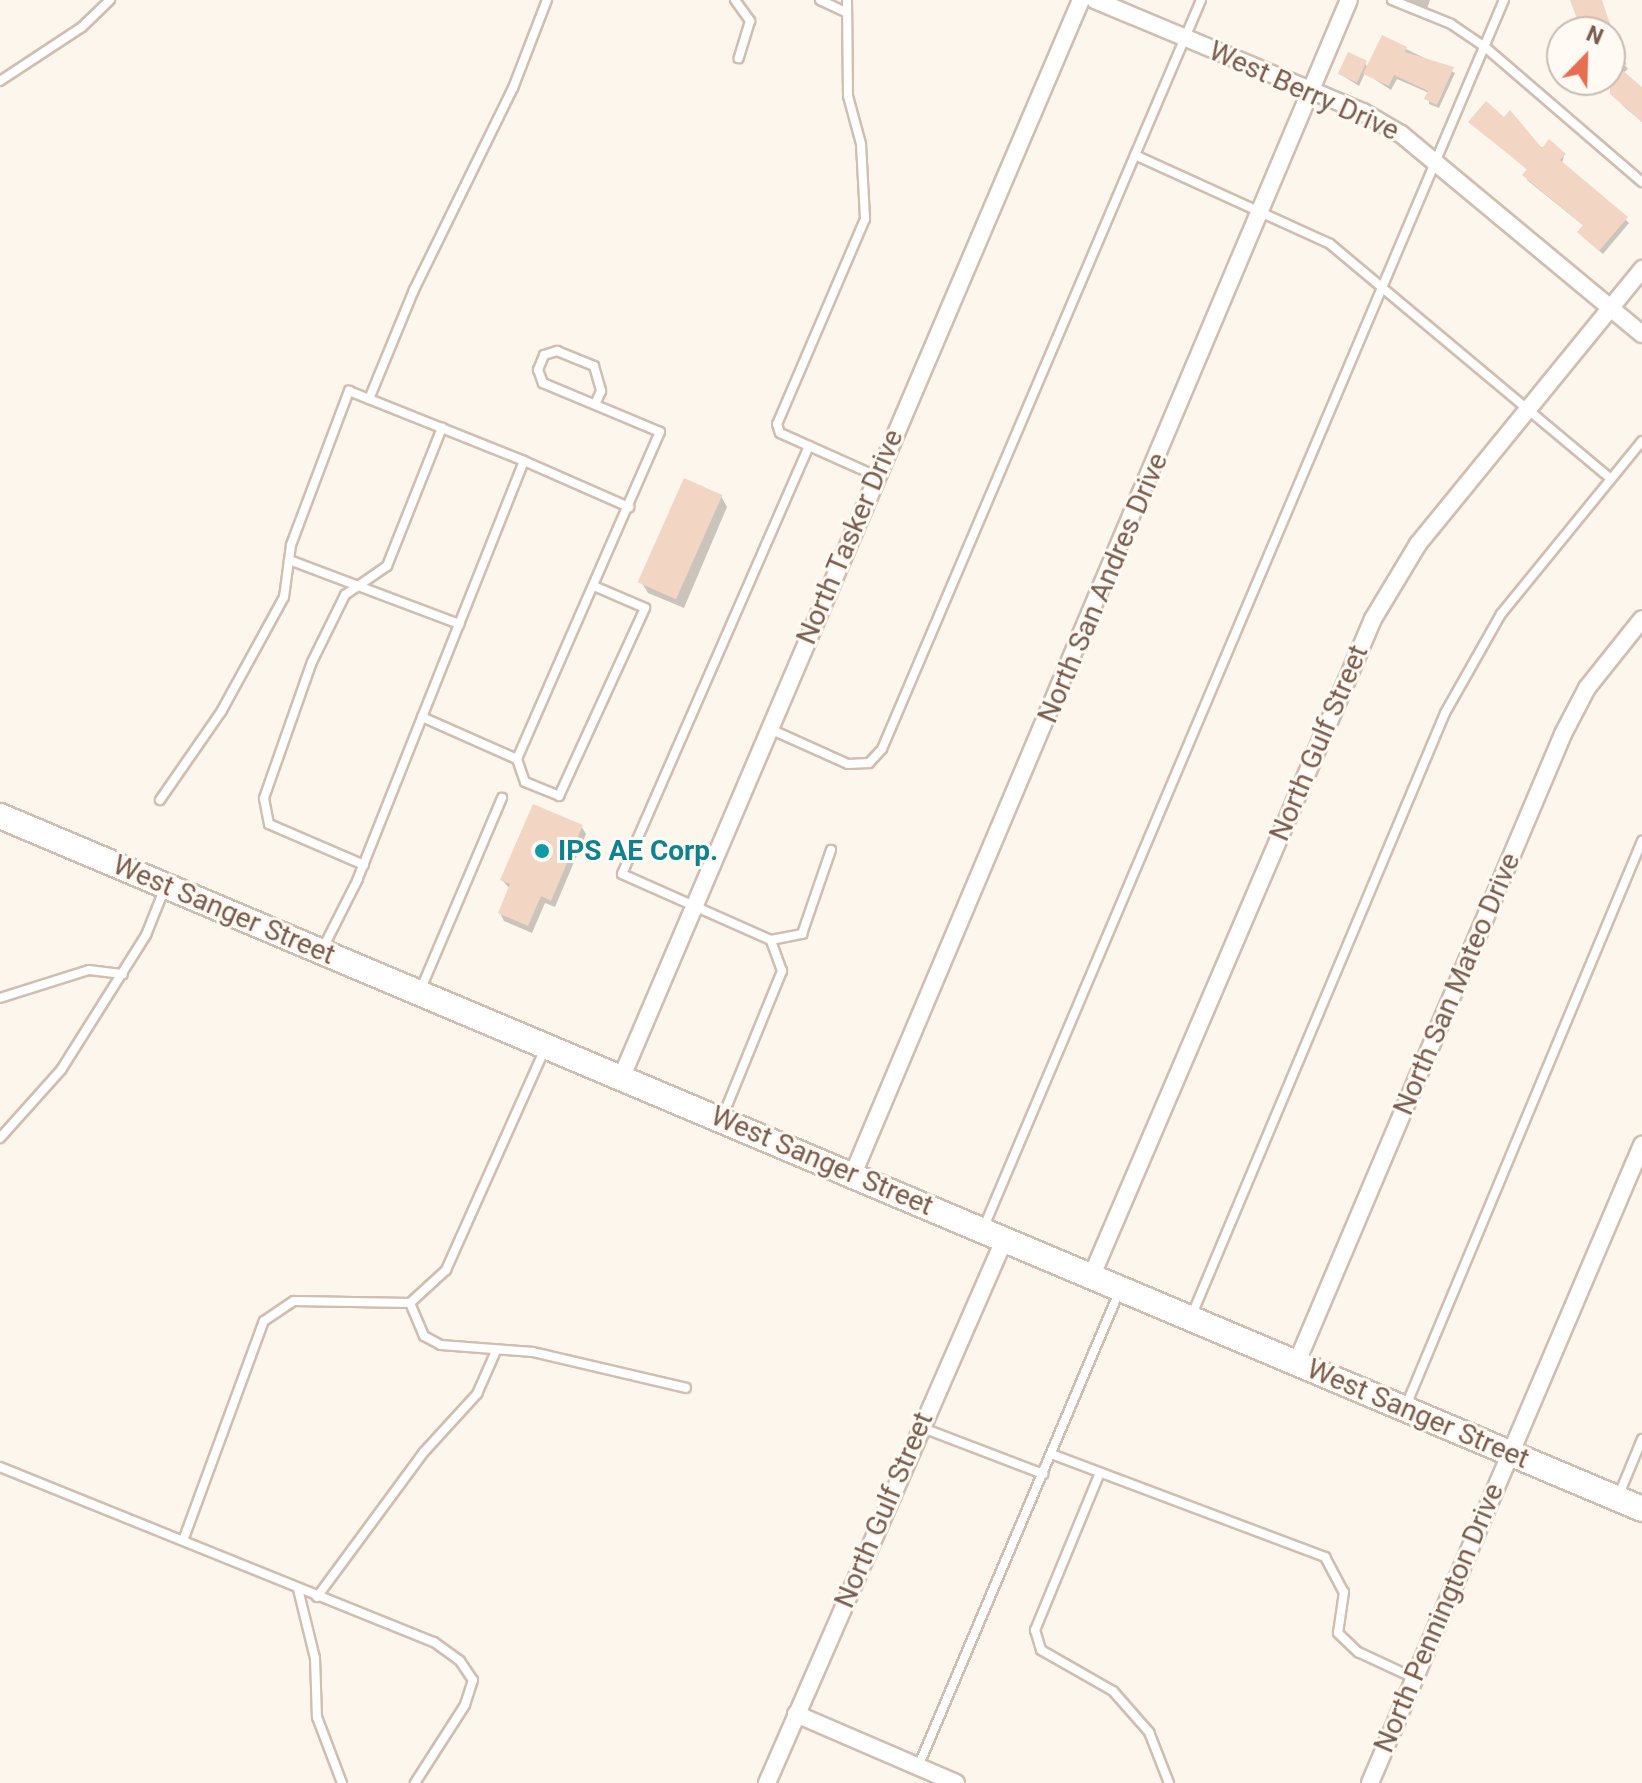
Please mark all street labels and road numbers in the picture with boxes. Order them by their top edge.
street label: West Berry Drive [1204,34,1404,148]
street label: North Tasker Drive [789,424,911,650]
street label: North San Andres Drive [1031,448,1175,728]
street label: North Gulf Street [1263,640,1375,846]
street label: West Sanger Street [108,848,340,972]
street label: North San Mateo Drive [1387,848,1527,1120]
street label: West Sanger Street [706,1099,938,1223]
street label: West Sanger Street [1302,1352,1534,1476]
street label: North Gulf Street [828,1407,940,1613]
street label: North Pennington Drive [1367,1478,1511,1758]

